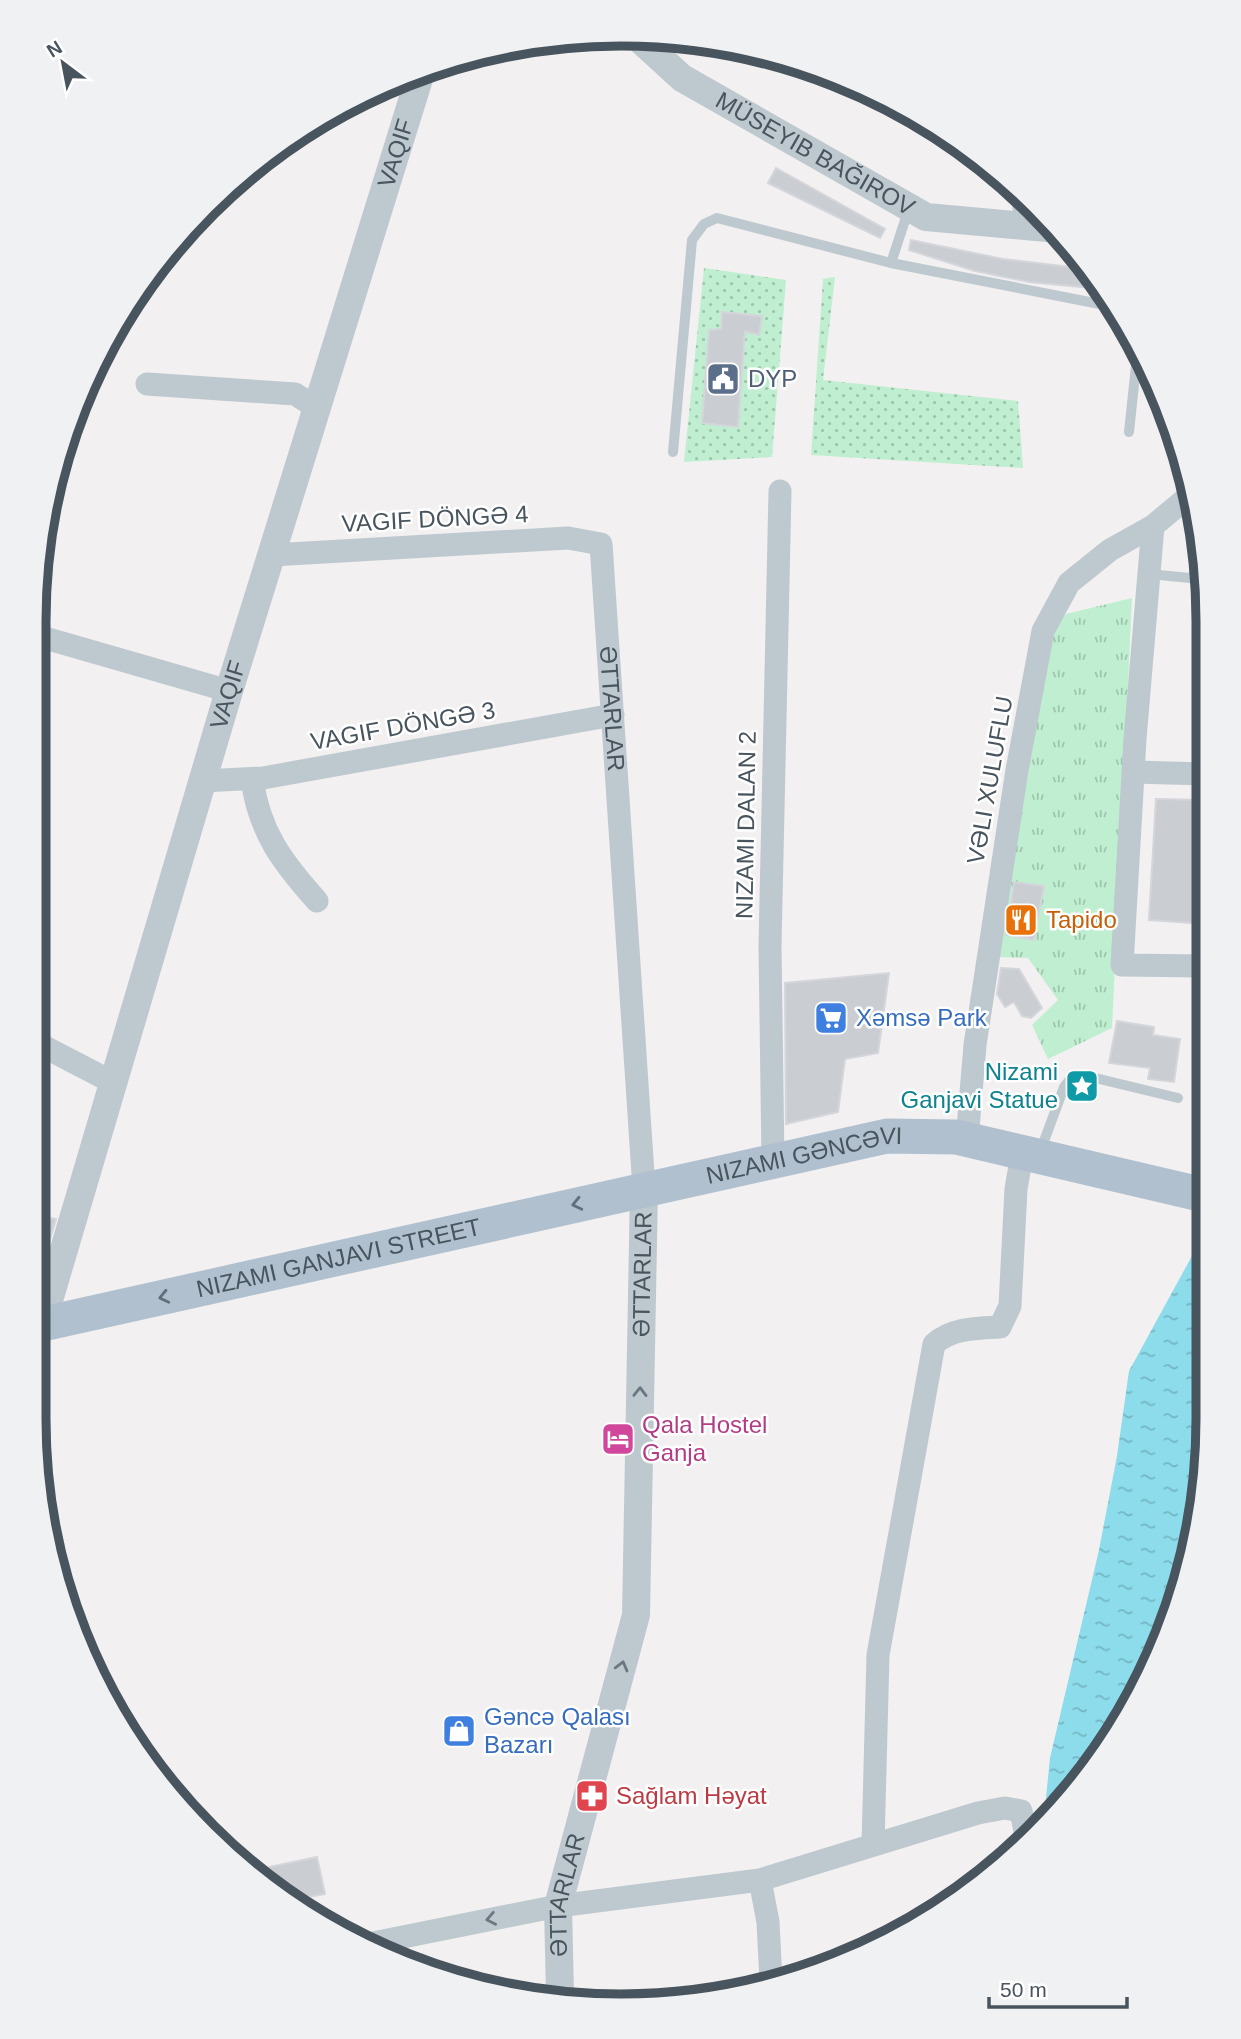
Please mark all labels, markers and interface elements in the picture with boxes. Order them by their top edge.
north arrow [28,28,98,98]
text: N [43,36,66,62]
street label: MÜSEYIB BAĞIROV [711,86,920,221]
street label: VAQIF [372,116,419,191]
public building icon: DYP [704,360,742,398]
place label: DYP [748,365,797,392]
street label: VAGIF DÖNGƏ 4 [341,500,529,537]
street label: ƏTTARLAR [595,645,630,772]
street label: VAQIF [204,657,251,732]
street label: VƏLI XULUFLU [961,694,1018,866]
street label: VAGIF DÖNGƏ 3 [308,696,497,755]
street label: NIZAMI DALAN 2 [730,731,761,919]
restaurant icon: Tapido [1002,901,1040,939]
place label: Tapido [1046,906,1117,933]
supermarket icon: Xəmsə Park [812,999,850,1037]
place label: Xəmsə Park [856,1004,988,1031]
place label: Nizami Ganjavi Statue [901,1058,1058,1113]
place icon: Nizami Ganjavi Statue [1063,1067,1101,1105]
street label: NIZAMI GƏNCƏVI [703,1122,902,1189]
one-way arrow [571,1196,583,1210]
street label: ƏTTARLAR [627,1211,657,1337]
street label: NIZAMI GANJAVI STREET [194,1213,483,1302]
one-way arrow [158,1289,170,1303]
one-way arrow [632,1386,648,1397]
place label: Qala Hostel Ganja [642,1411,767,1466]
hotel icon: Qala Hostel Ganja [599,1420,637,1458]
one-way arrow [614,1661,628,1673]
place label: Gəncə Qalası Bazarı [484,1703,631,1758]
shop icon: Gəncə Qalası Bazarı [440,1712,478,1750]
pharmacy icon: Sağlam Həyat [573,1777,611,1815]
place label: Sağlam Həyat [616,1782,767,1809]
street label: ƏTTARLAR [543,1830,590,1957]
one-way arrow [485,1911,497,1926]
scale bar [989,1966,1127,2010]
text: 50 m [1000,1978,1047,2001]

